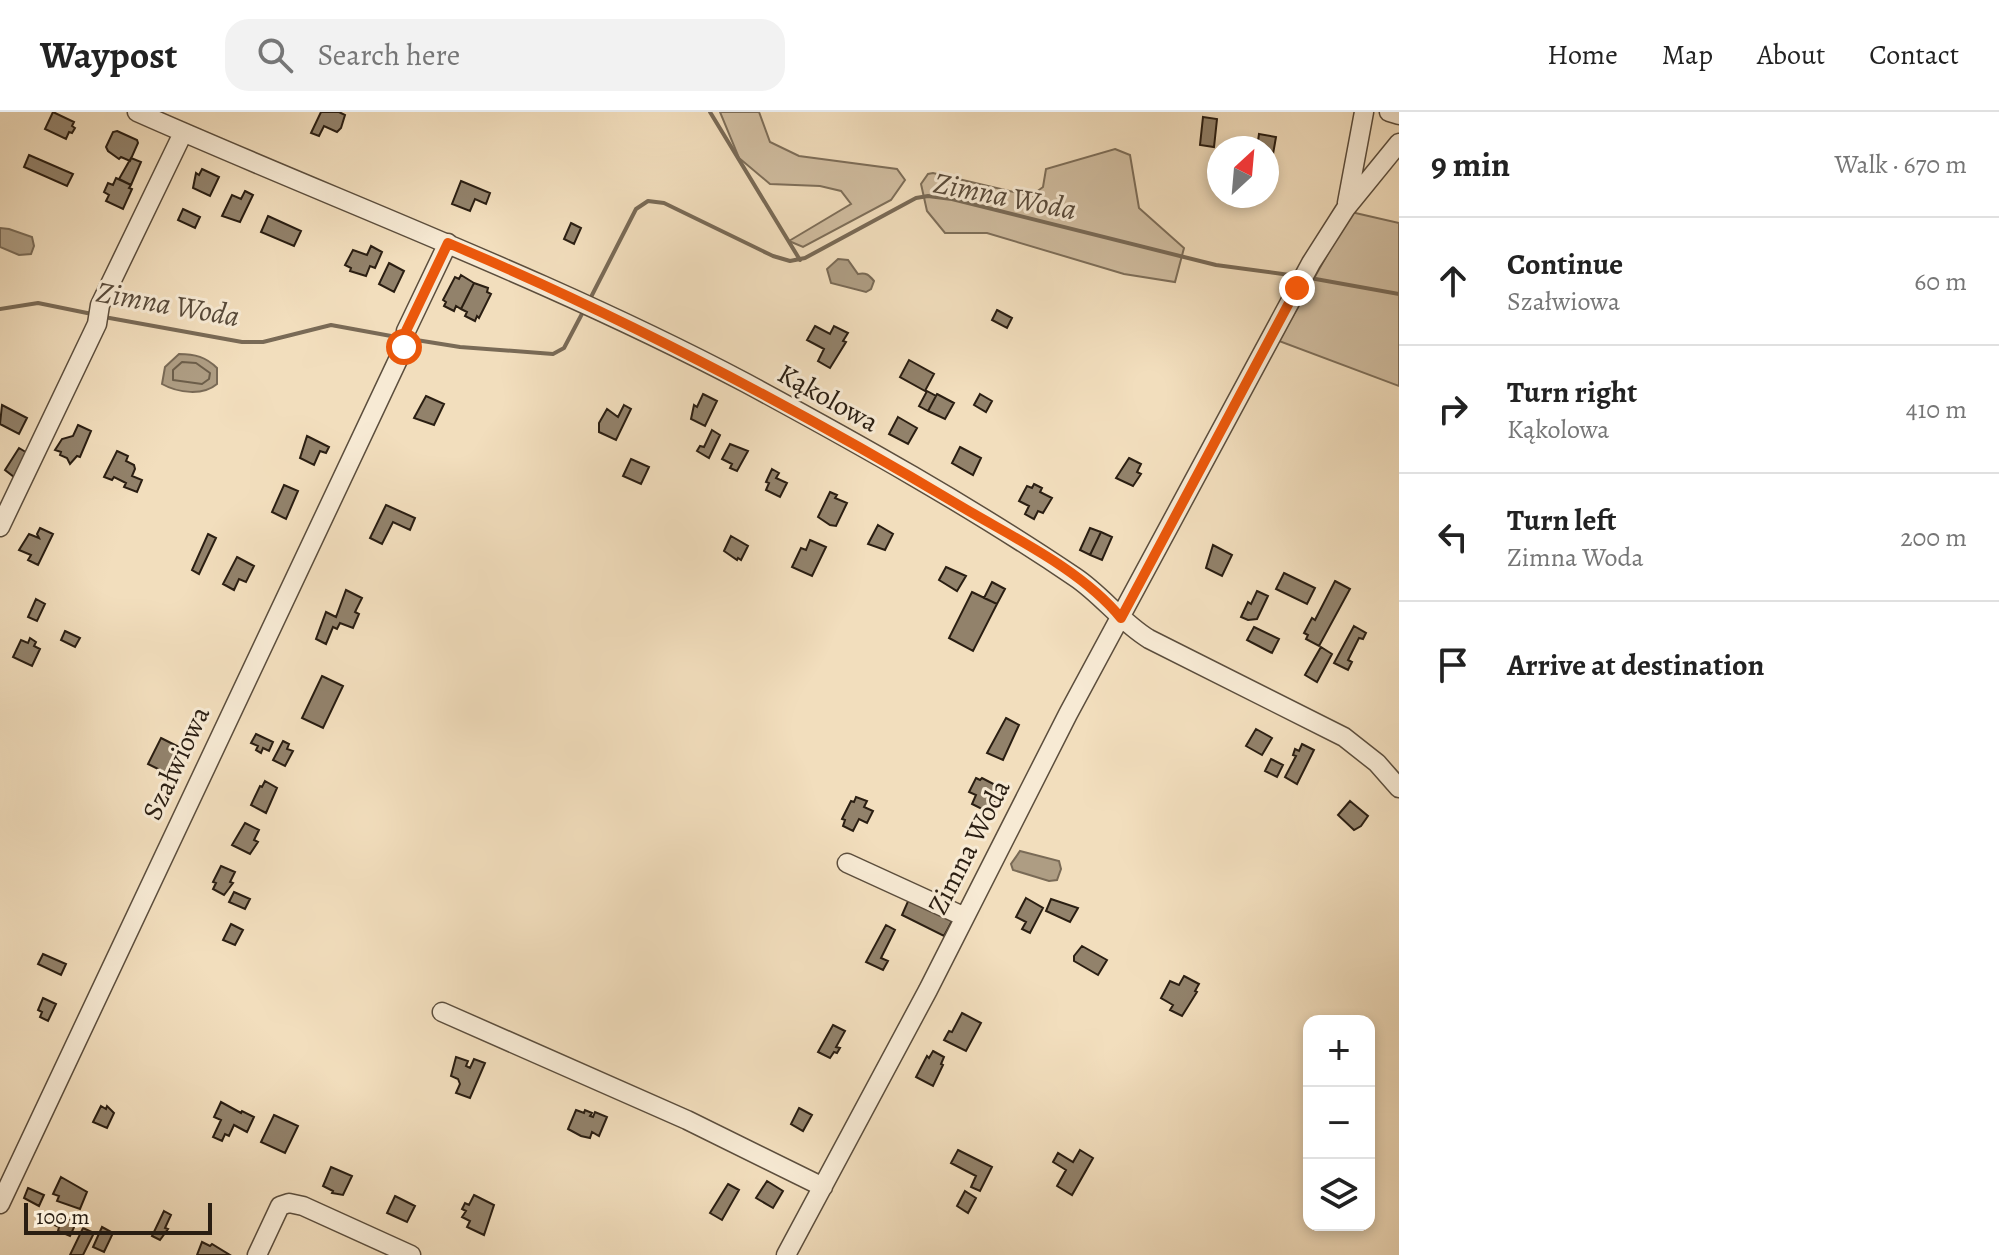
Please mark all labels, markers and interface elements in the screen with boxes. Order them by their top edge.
search box [225,19,785,91]
text: Waypost [40,29,177,81]
icon: search [253,33,297,77]
text: Search here [317,35,460,75]
text: Home [1547,36,1618,74]
text: Map [1662,36,1713,74]
text: About [1757,36,1825,74]
text: Contact [1869,36,1959,74]
north arrow [1207,136,1279,208]
text: 9 min [1431,141,1510,188]
text: Walk · 670 m [1834,147,1967,182]
water label: Zimna Woda [930,163,1080,229]
text: Continue [1507,244,1623,284]
icon: ahead [1431,259,1475,303]
text: 60 m [1914,264,1967,299]
route end [1279,270,1315,306]
water label: Zimna Woda [93,272,243,336]
text: Szałwiowa [1507,284,1620,319]
route start [386,329,422,365]
street label: Kąkolowa [771,355,885,441]
text: Turn right [1507,372,1637,412]
icon: right [1431,387,1475,431]
text: 410 m [1906,392,1967,427]
text: Kąkolowa [1507,412,1609,447]
text: Turn left [1507,500,1616,540]
icon: left [1431,515,1475,559]
text: 200 m [1900,520,1967,555]
text: Zimna Woda [1507,540,1644,575]
icon: arrive [1431,643,1475,687]
text: Arrive at destination [1507,645,1764,685]
street label: Szałwiowa [133,700,219,826]
street label: Zimna Woda [919,773,1019,921]
map controls [1303,1015,1375,1231]
button: + [1303,1015,1375,1087]
button: − [1303,1087,1375,1159]
button: layers [1303,1159,1375,1231]
scale bar [24,1199,212,1235]
text: 100 m [36,1202,90,1232]

